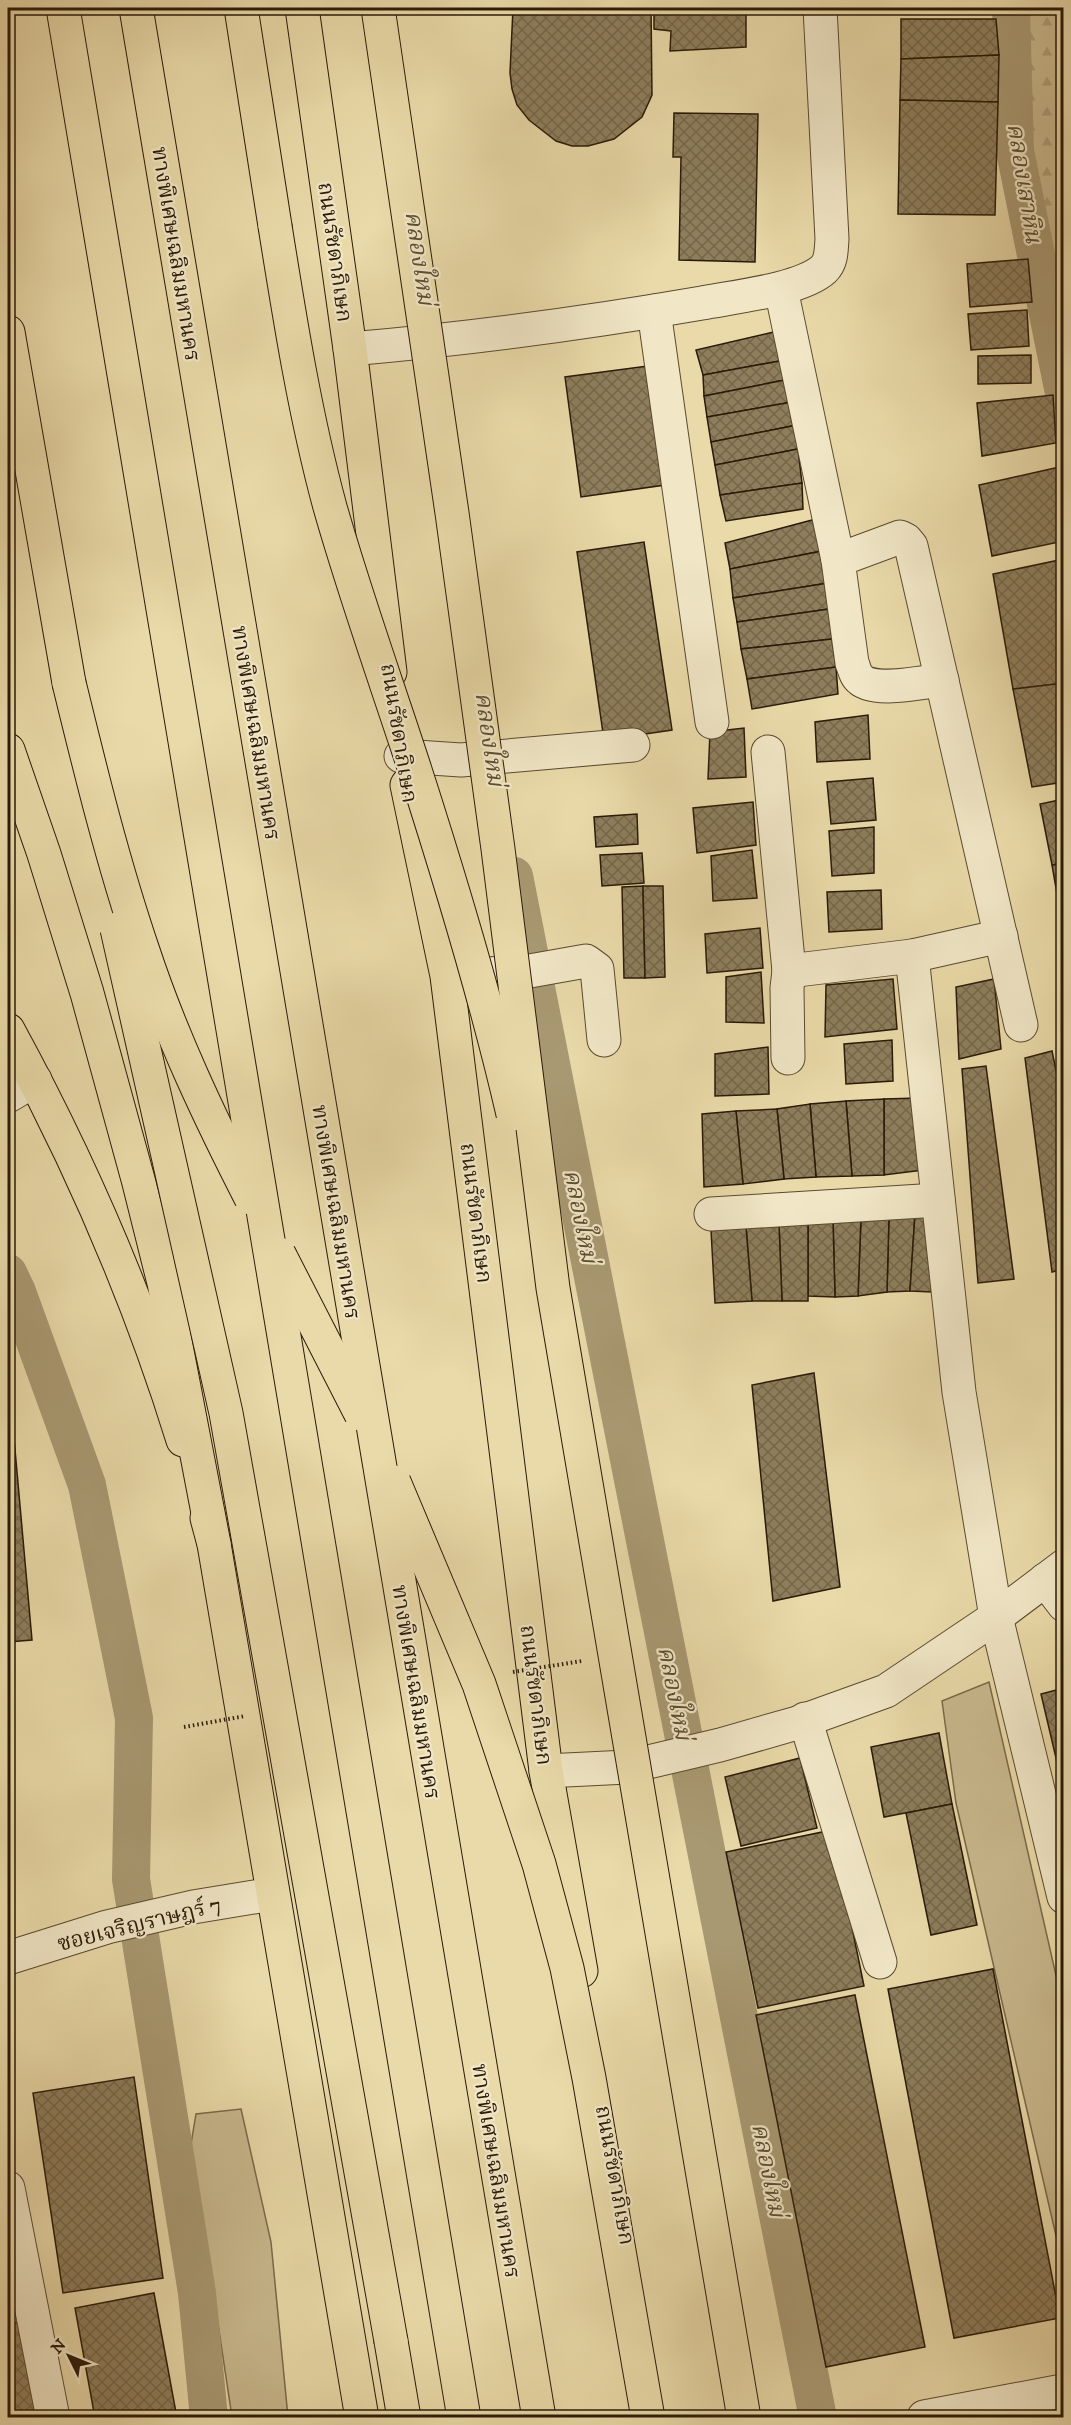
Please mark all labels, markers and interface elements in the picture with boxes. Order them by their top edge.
water label: คลองเสาหิน [1000,121,1048,245]
street label: ทางพิเศษเฉลิมมหานคร [145,145,206,364]
street label: ถนนรัชดาภิเษก [311,180,358,324]
water label: คลองใหม่ [398,209,444,310]
street label: ทางพิเศษเฉลิมมหานคร [225,624,286,843]
street label: ถนนรัชดาภิเษก [374,661,423,805]
water label: คลองใหม่ [468,690,514,791]
street label: ทางพิเศษเฉลิมมหานคร [305,1103,366,1322]
street label: ถนนรัชดาภิเษก [453,1141,498,1285]
water label: คลองใหม่ [556,1166,607,1268]
street label: ทางพิเศษเฉลิมมหานคร [385,1583,446,1802]
street label: ถนนรัชดาภิเษก [513,1623,558,1767]
water label: คลองใหม่ [650,1643,701,1745]
street label: ซอยเจริญราษฎร์ 7 [55,1891,224,1958]
street label: ทางพิเศษเฉลิมมหานคร [465,2062,526,2281]
street label: ถนนรัชดาภิเษก [589,2103,640,2247]
water label: คลองใหม่ [744,2120,795,2222]
north arrow [39,2326,99,2386]
text: N [47,2335,71,2358]

